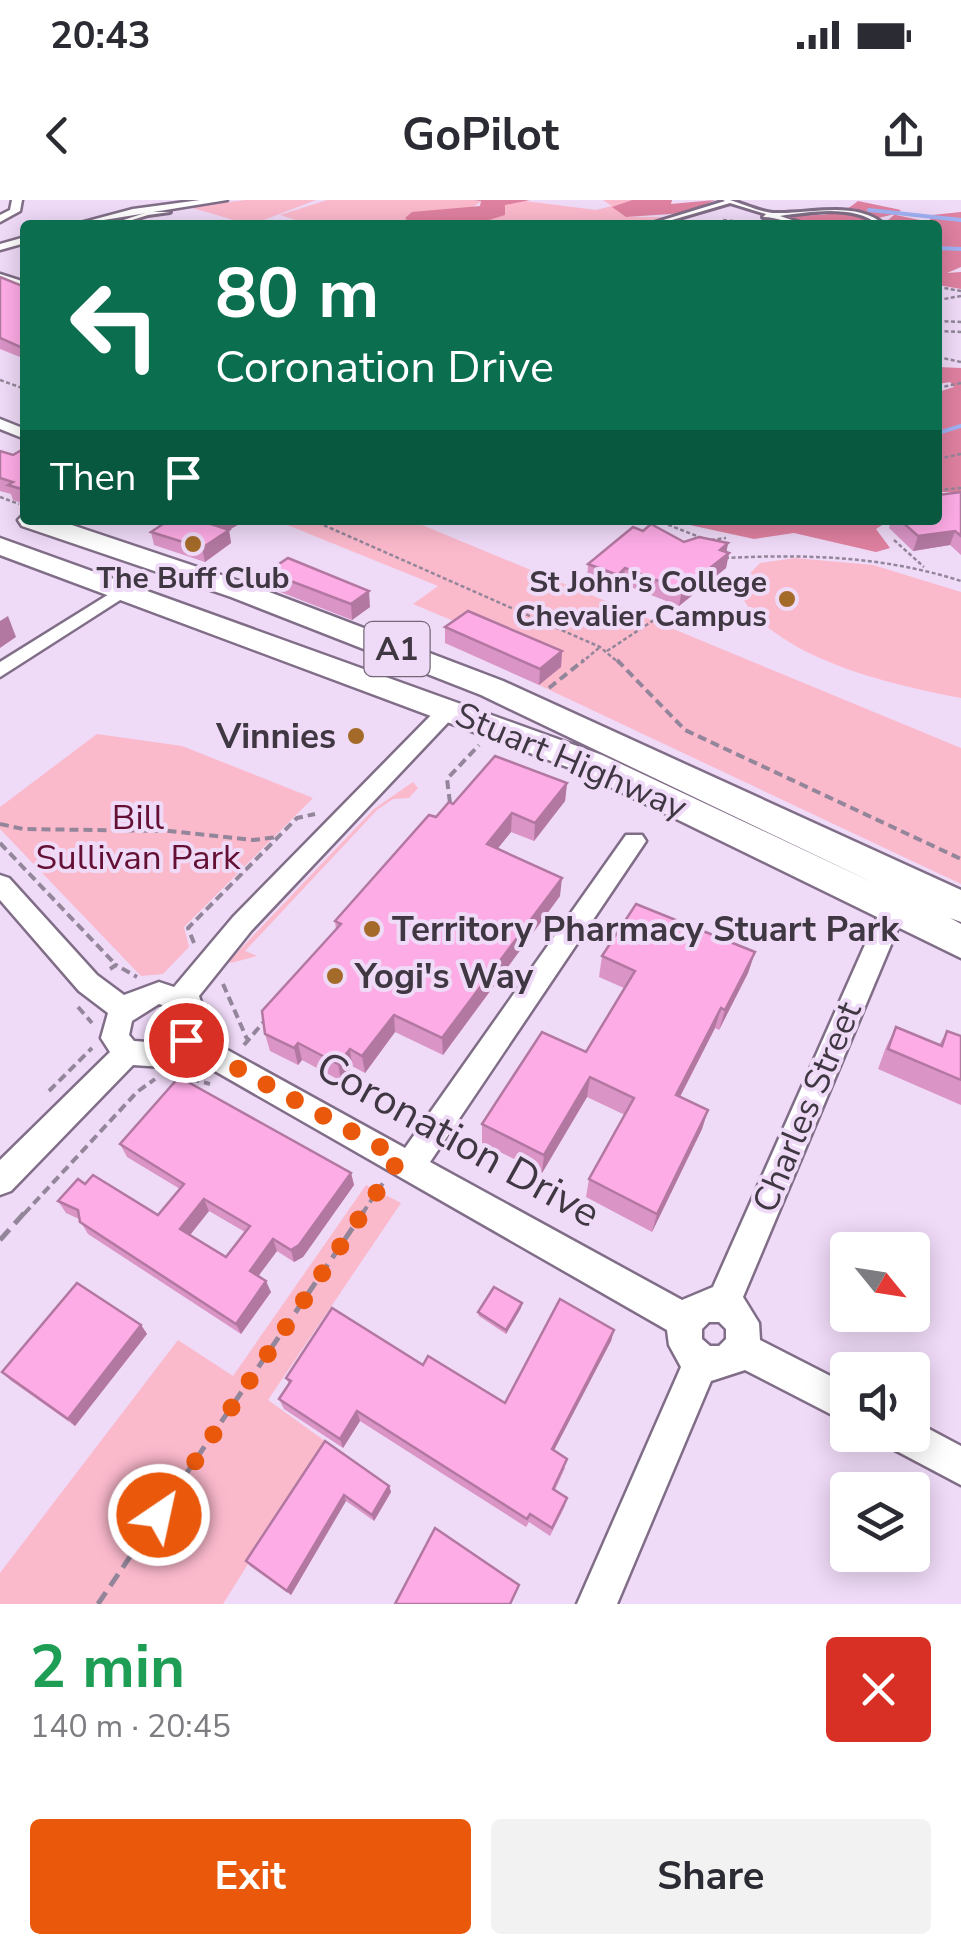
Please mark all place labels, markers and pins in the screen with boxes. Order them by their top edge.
marker: The Buff Club [182,533,204,555]
place label: The Buff Club [96,558,290,599]
place label: St John's College Chevalier Campus [515,562,767,637]
marker: St John's College Chevalier Campus [776,588,798,610]
place label: Vinnies [215,713,336,760]
marker: Vinnies [345,725,367,747]
place label: Territory Pharmacy Stuart Park [392,906,900,953]
marker: Territory Pharmacy Stuart Park [361,918,383,940]
place label: Yogi's Way [354,953,534,1000]
marker: Yogi's Way [324,965,346,987]
pin [144,998,229,1083]

